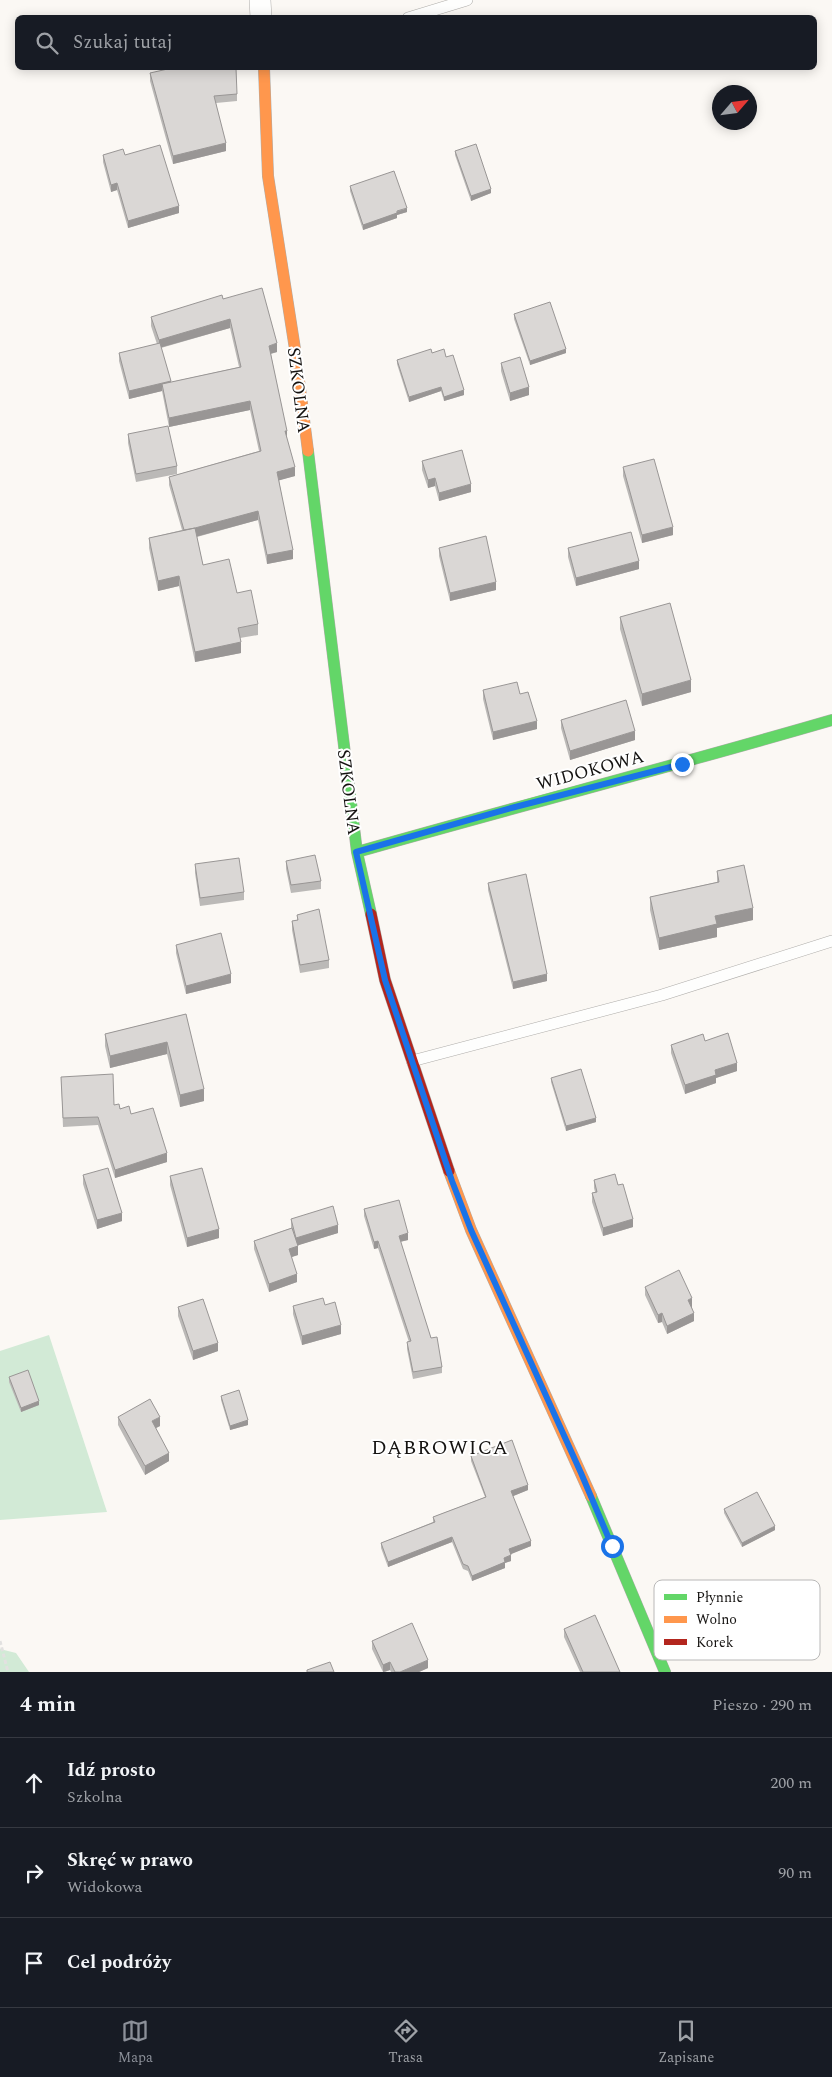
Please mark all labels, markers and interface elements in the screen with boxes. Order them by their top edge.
search box [15,15,817,70]
text: Szukaj tutaj [73,28,173,57]
icon: search [33,29,61,57]
north arrow [712,85,757,130]
street label: SZKOLNA [280,346,317,435]
street label: WIDOKOWA [533,743,647,798]
street label: SZKOLNA [330,748,367,837]
route end [671,753,694,776]
district label: DĄBROWICA [371,1433,509,1463]
route start [601,1535,624,1558]
legend [654,1580,820,1660]
text: Płynnie [696,1587,743,1608]
text: Wolno [696,1609,737,1630]
text: Korek [696,1632,734,1653]
text: 4 min [20,1689,76,1721]
text: Pieszo · 290 m [712,1693,812,1717]
text: Idź prosto [67,1756,156,1785]
icon: ahead [20,1769,48,1797]
text: 200 m [770,1771,812,1795]
text: Szkolna [67,1785,122,1809]
text: Skręć w prawo [67,1846,193,1875]
icon: right [20,1859,48,1887]
text: 90 m [778,1861,812,1885]
text: Widokowa [67,1875,142,1899]
text: Cel podróży [67,1948,171,1977]
icon: arrive [20,1949,48,1977]
tab: Mapa [118,2017,153,2068]
tab: Trasa [388,2017,423,2068]
tab: Zapisane [658,2017,714,2068]

